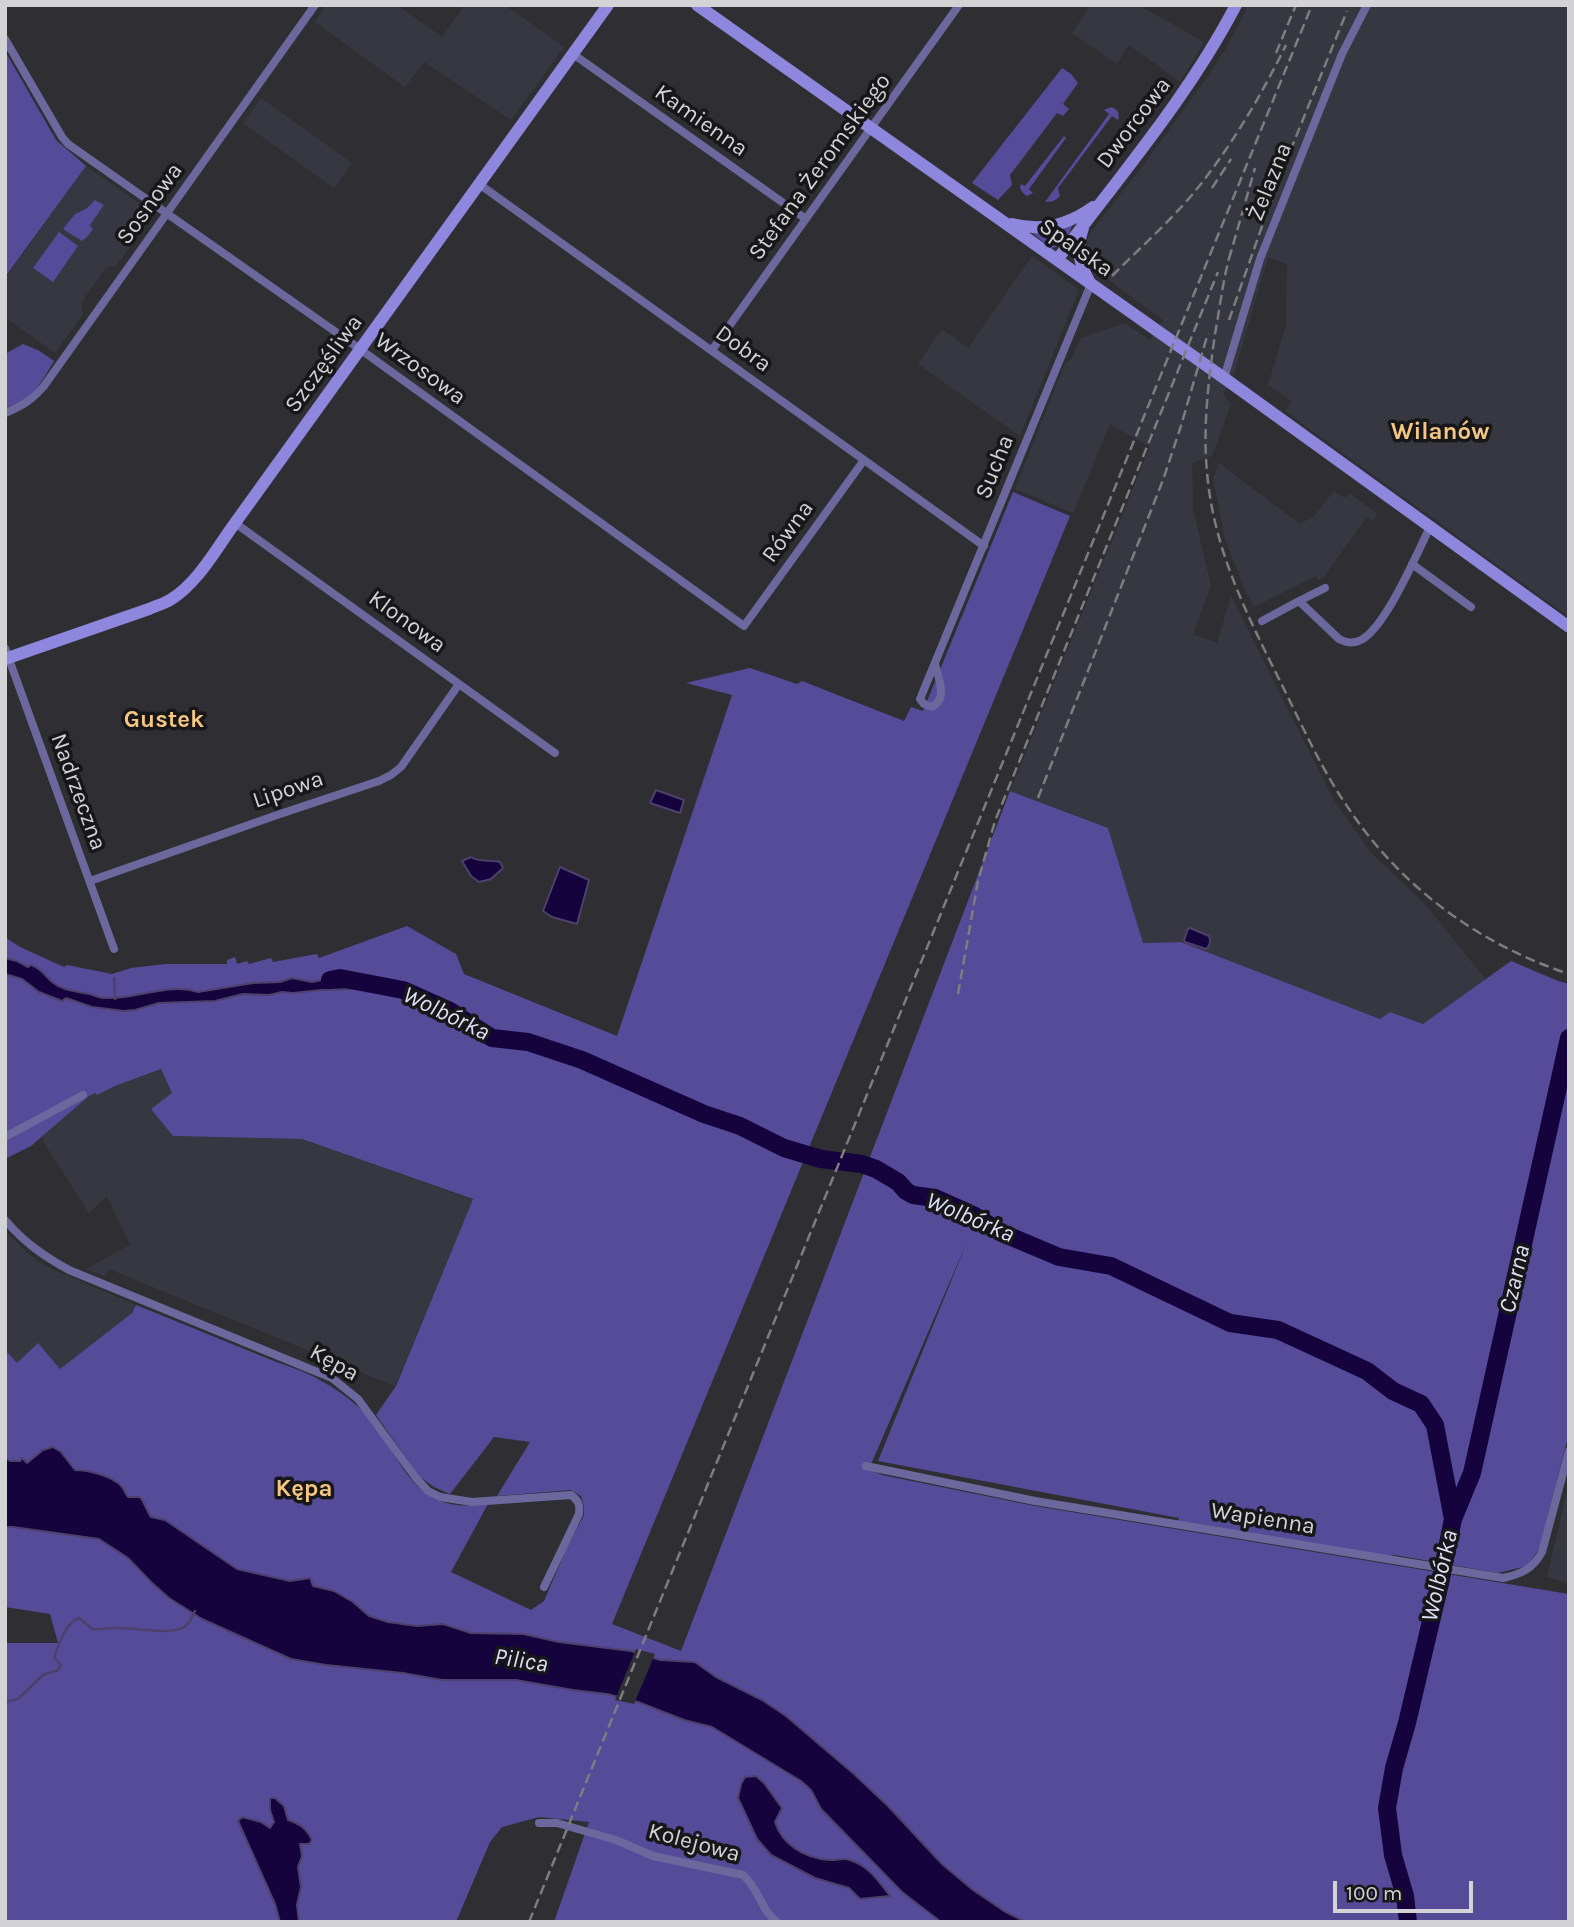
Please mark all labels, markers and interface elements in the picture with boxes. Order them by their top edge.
street label: Stefana Żeromskiego [743,68,897,266]
street label: Dworcowa [1091,72,1177,174]
street label: Kamienna [649,79,753,163]
street label: Żelazna [1242,139,1298,225]
street label: Sosnowa [111,158,189,250]
street label: Spalska [1034,213,1118,283]
street label: Szczęśliwa [279,310,369,418]
street label: Dobra [710,320,776,378]
street label: Wrzosowa [369,327,471,411]
district label: Wilanów [1391,418,1489,446]
street label: Sucha [970,431,1020,503]
street label: Równa [756,496,820,568]
street label: Klonowa [363,585,451,659]
district label: Gustek [124,706,204,734]
street label: Nadrzeczna [44,730,112,854]
street label: Lipowa [249,765,327,815]
water label: Wolbórka [398,981,494,1047]
water label: Wolbórka [921,1187,1019,1249]
water label: Czarna [1493,1242,1537,1316]
street label: Kępa [305,1338,363,1388]
district label: Kępa [275,1475,333,1503]
street label: Wapienna [1209,1497,1317,1541]
water label: Wolbórka [1415,1527,1465,1625]
water label: Pilica [492,1643,550,1679]
street label: Kolejowa [645,1818,743,1868]
scale bar [1336,1868,1476,1912]
text: 100 m [1346,1881,1403,1905]

